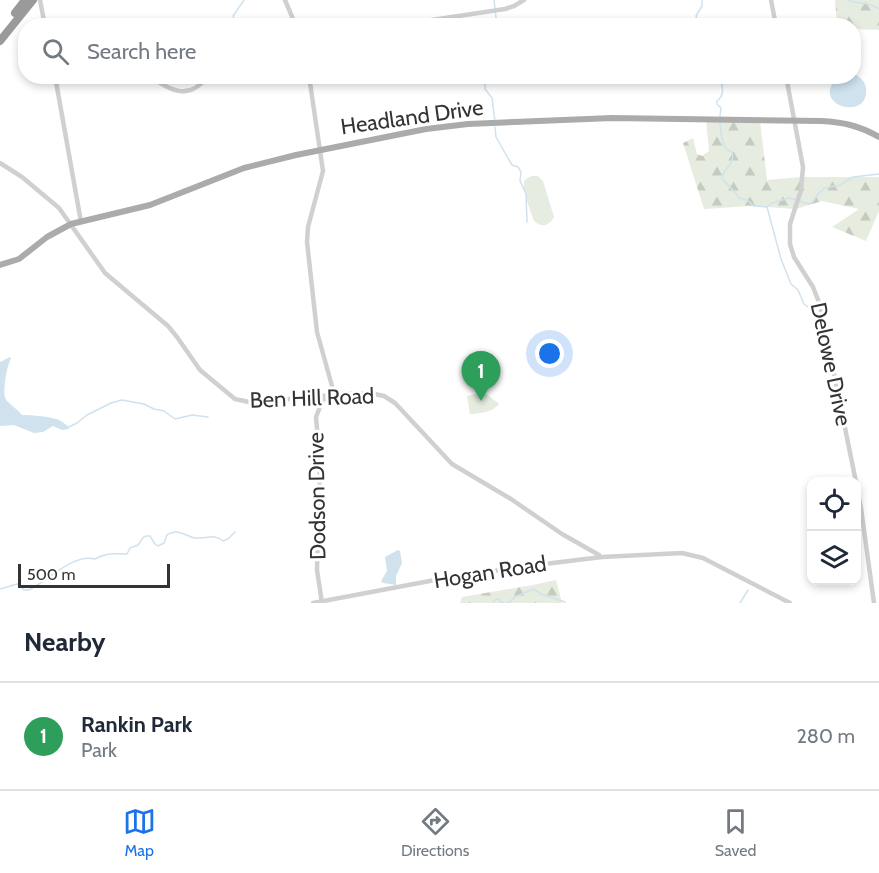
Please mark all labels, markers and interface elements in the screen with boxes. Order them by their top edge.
search box [18,18,861,84]
icon: search [39,35,72,68]
text: Search here [87,38,196,65]
street label: Headland Drive [339,94,485,140]
street label: Delowe Drive [805,300,857,428]
your location [535,339,564,368]
pin: 1 [462,352,500,401]
street label: Ben Hill Road [249,382,375,414]
street label: Dodson Drive [302,432,332,560]
map controls [807,477,861,585]
button: locate [807,477,861,531]
button: layers [807,531,861,585]
street label: Hogan Road [432,550,548,594]
scale bar [18,561,170,588]
text: 500 m [27,565,76,584]
text: Nearby [24,626,105,658]
text: Rankin Park [81,711,193,738]
text: 1 [40,724,47,748]
text: 280 m [796,724,855,748]
text: Park [81,738,117,762]
tab: Map [123,805,156,860]
tab: Directions [401,805,469,860]
tab: Saved [715,805,756,860]

